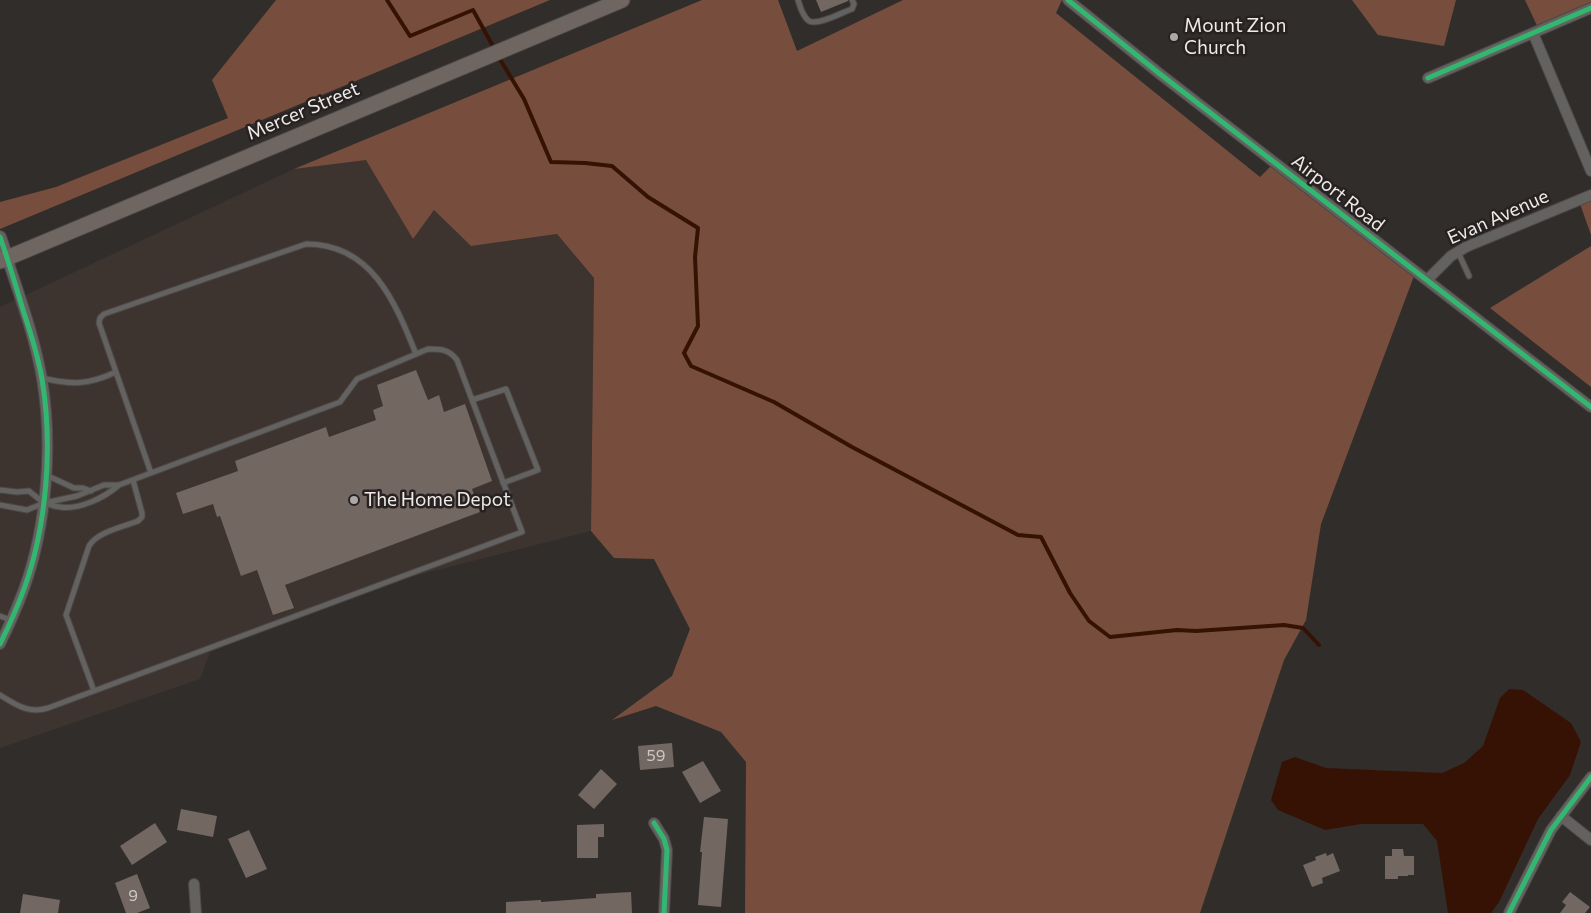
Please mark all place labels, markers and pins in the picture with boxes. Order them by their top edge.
place label: Mount Zion Church [1184,15,1286,59]
marker: Mount Zion Church [1168,31,1180,43]
place label: The Home Depot [364,489,511,511]
marker: The Home Depot [348,494,360,506]

